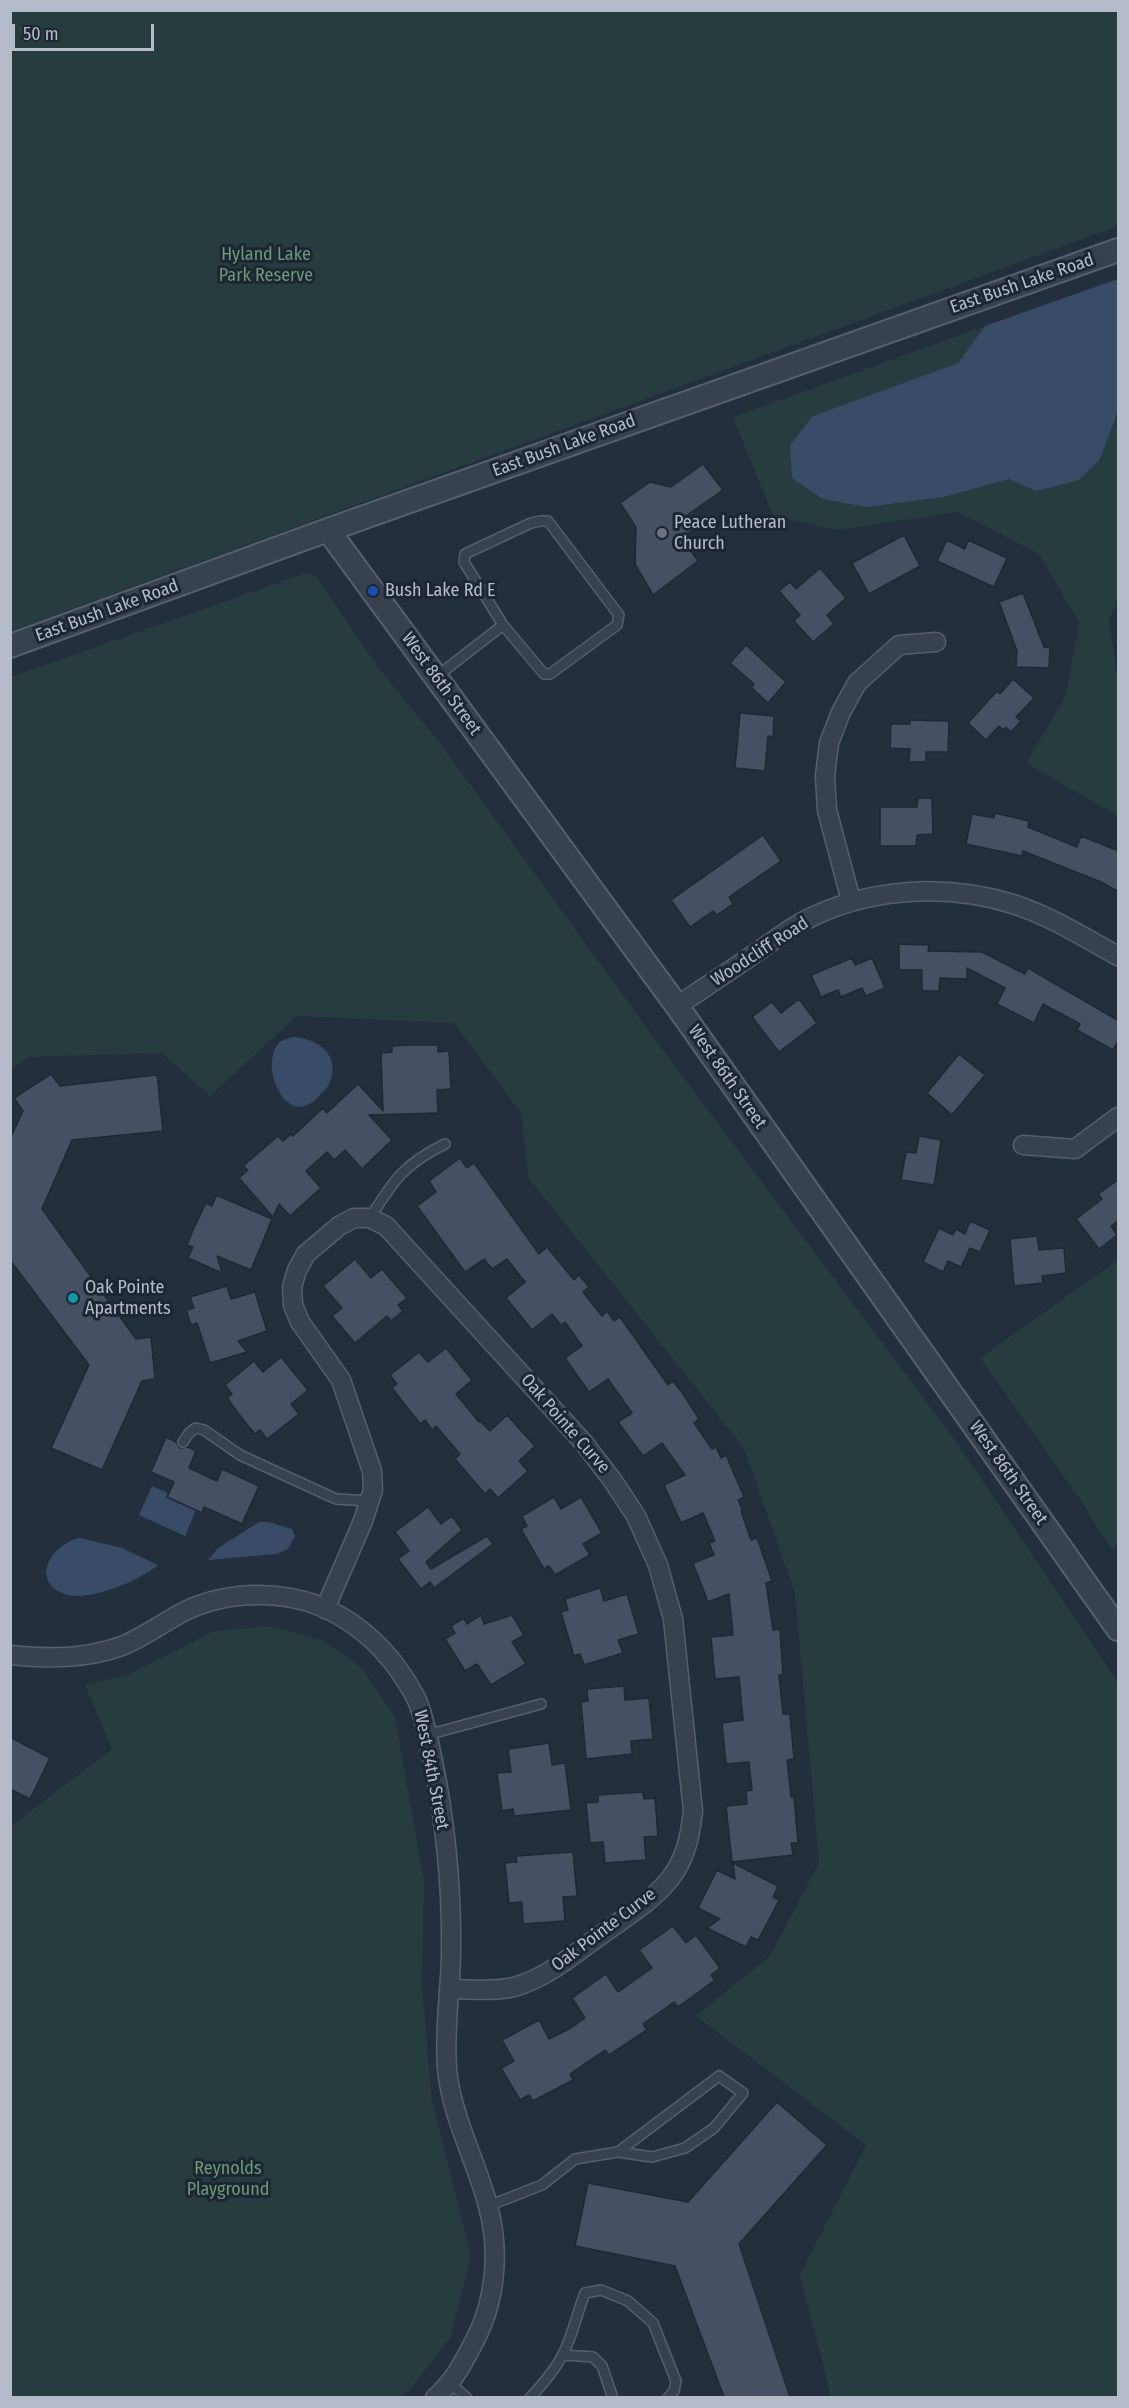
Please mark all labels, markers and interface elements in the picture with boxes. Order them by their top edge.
scale bar [15,12,158,50]
text: 50 m [23,23,59,45]
park label: Hyland Lake Park Reserve [219,244,313,286]
street label: East Bush Lake Road [947,249,1097,319]
street label: East Bush Lake Road [489,410,639,482]
place label: Peace Lutheran Church [674,512,786,554]
marker: Peace Lutheran Church [655,526,669,540]
street label: East Bush Lake Road [32,575,182,647]
place label: Bush Lake Rd E [385,580,496,602]
marker: Bush Lake Rd E [366,584,380,598]
street label: West 86th Street [396,628,486,740]
street label: Woodcliff Road [707,913,813,991]
street label: West 86th Street [683,1021,771,1133]
place label: Oak Pointe Apartments [85,1277,171,1320]
marker: Oak Pointe Apartments [66,1291,80,1305]
street label: Oak Pointe Curve [516,1370,614,1478]
street label: West 86th Street [964,1417,1052,1529]
street label: West 84th Street [409,1708,453,1832]
street label: Oak Pointe Curve [548,1884,660,1976]
park label: Reynolds Playground [187,2158,269,2200]

